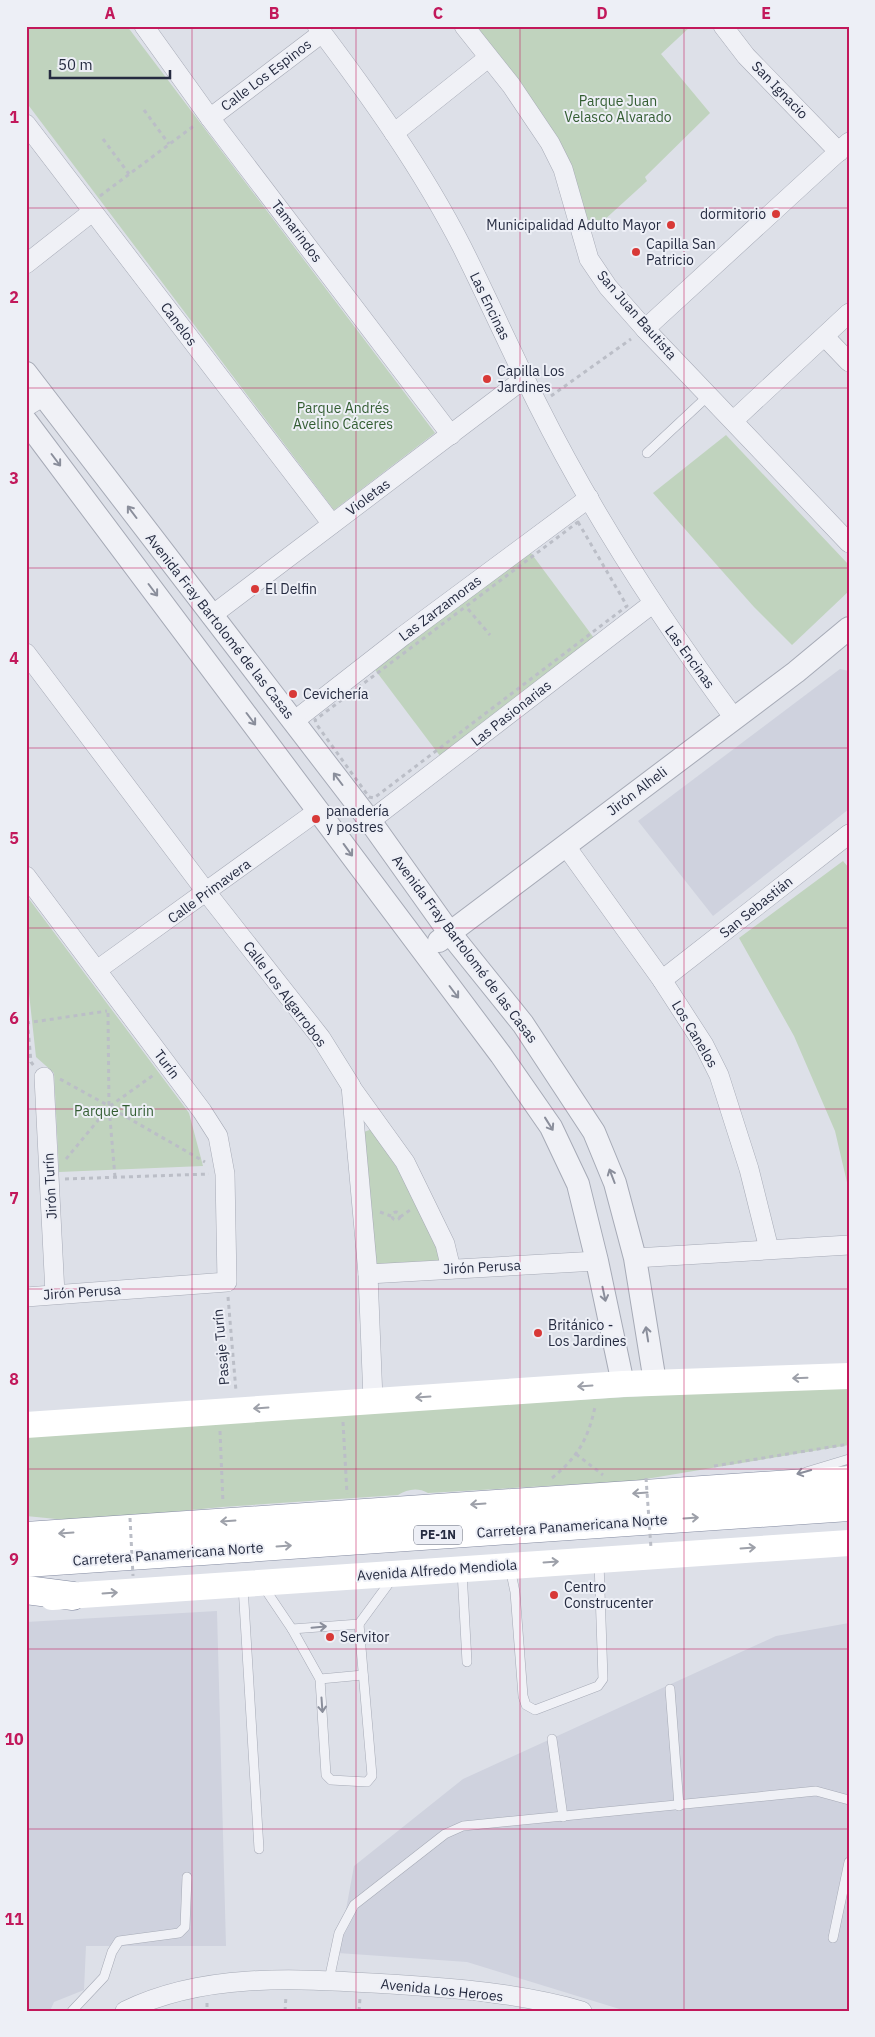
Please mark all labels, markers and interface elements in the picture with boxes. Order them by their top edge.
text: A [105,3,116,23]
text: B [269,3,280,23]
text: C [433,3,443,23]
text: D [596,3,608,23]
text: E [761,3,771,23]
street label: Calle Los Espinos [217,35,315,115]
scale bar [50,48,170,80]
text: 50 m [58,55,93,74]
street label: San Ignacio [748,57,812,123]
park label: Parque Juan Velasco Alvarado [564,92,672,126]
text: 1 [9,107,19,127]
street label: Tamarindos [268,196,326,266]
place label: dormitorio [700,205,766,223]
marker: dormitorio [770,208,782,220]
place label: Municipalidad Adulto Mayor [486,216,661,234]
marker: Municipalidad Adulto Mayor [665,219,677,231]
place label: Capilla San Patricio [646,235,716,269]
marker: Capilla San Patricio [630,246,642,258]
street label: San Juan Bautista [593,267,681,364]
street label: Las Encinas [466,269,514,343]
text: 2 [9,287,19,307]
street label: Canelos [157,299,201,350]
place label: Capilla Los Jardines [497,362,565,396]
marker: Capilla Los Jardines [481,373,493,385]
park label: Parque Andrés Avelino Cáceres [293,399,393,433]
one-way arrow [50,453,61,466]
text: 3 [9,468,19,488]
street label: Violetas [342,474,394,519]
one-way arrow [127,505,137,519]
street label: Avenida Fray Bartolomé de las Casas [142,529,298,723]
street label: Las Zarzamoras [395,571,485,645]
place label: El Delfin [265,580,317,598]
one-way arrow [148,583,158,597]
marker: El Delfin [249,583,261,595]
street label: Las Encinas [661,622,719,692]
text: 4 [9,648,19,668]
street label: Las Pasionarias [467,676,555,750]
place label: Cevichería [303,685,369,703]
marker: Cevichería [287,688,299,700]
one-way arrow [246,712,256,726]
street label: Jirón Alheli [603,763,671,819]
one-way arrow [333,773,344,786]
place label: panadería y postres [326,802,389,836]
marker: panadería y postres [310,813,322,825]
text: 5 [9,828,19,848]
one-way arrow [343,842,353,856]
street label: Avenida Fray Bartolomé de las Casas [388,851,542,1047]
street label: Calle Primavera [164,855,254,927]
street label: San Sebastián [716,872,796,942]
street label: Calle Los Algarrobos [239,937,331,1051]
one-way arrow [449,985,459,999]
street label: Los Canelos [668,997,722,1071]
text: 6 [9,1008,19,1028]
street label: Turín [150,1046,184,1082]
park label: Parque Turin [74,1102,154,1120]
one-way arrow [544,1116,554,1130]
street label: Jirón Turín [39,1152,61,1220]
one-way arrow [607,1169,616,1184]
text: 7 [9,1188,19,1208]
street label: Jirón Perusa [443,1256,522,1278]
street label: Jirón Perusa [42,1280,122,1304]
one-way arrow [600,1286,609,1302]
street label: Pasaje Turín [209,1308,233,1386]
place label: Británico - Los Jardines [548,1316,627,1350]
marker: Británico - Los Jardines [532,1327,544,1339]
one-way arrow [642,1327,652,1343]
text: 8 [9,1369,19,1389]
one-way arrow [792,1373,808,1382]
one-way arrow [578,1382,594,1391]
one-way arrow [415,1393,431,1402]
one-way arrow [253,1404,269,1413]
one-way arrow [796,1468,812,1478]
one-way arrow [632,1488,648,1497]
one-way arrow [470,1499,486,1508]
street label: Carretera Panamericana Norte [476,1510,668,1542]
one-way arrow [683,1513,699,1522]
one-way arrow [221,1517,237,1526]
road number: PE-1N [414,1526,462,1544]
one-way arrow [58,1528,74,1538]
street label: Carretera Panamericana Norte [72,1538,264,1570]
one-way arrow [276,1541,292,1550]
one-way arrow [740,1544,756,1553]
text: 9 [9,1549,19,1569]
street label: Avenida Alfredo Mendiola [356,1555,518,1585]
one-way arrow [543,1557,559,1567]
place label: Centro Construcenter [564,1578,654,1612]
one-way arrow [102,1588,118,1598]
marker: Centro Construcenter [548,1589,560,1601]
one-way arrow [310,1623,326,1632]
place label: Servitor [340,1628,389,1646]
marker: Servitor [324,1631,336,1643]
one-way arrow [317,1697,327,1713]
text: 10 [4,1729,24,1749]
text: 11 [4,1909,24,1929]
street label: Avenida Los Heroes [380,1975,504,2005]

